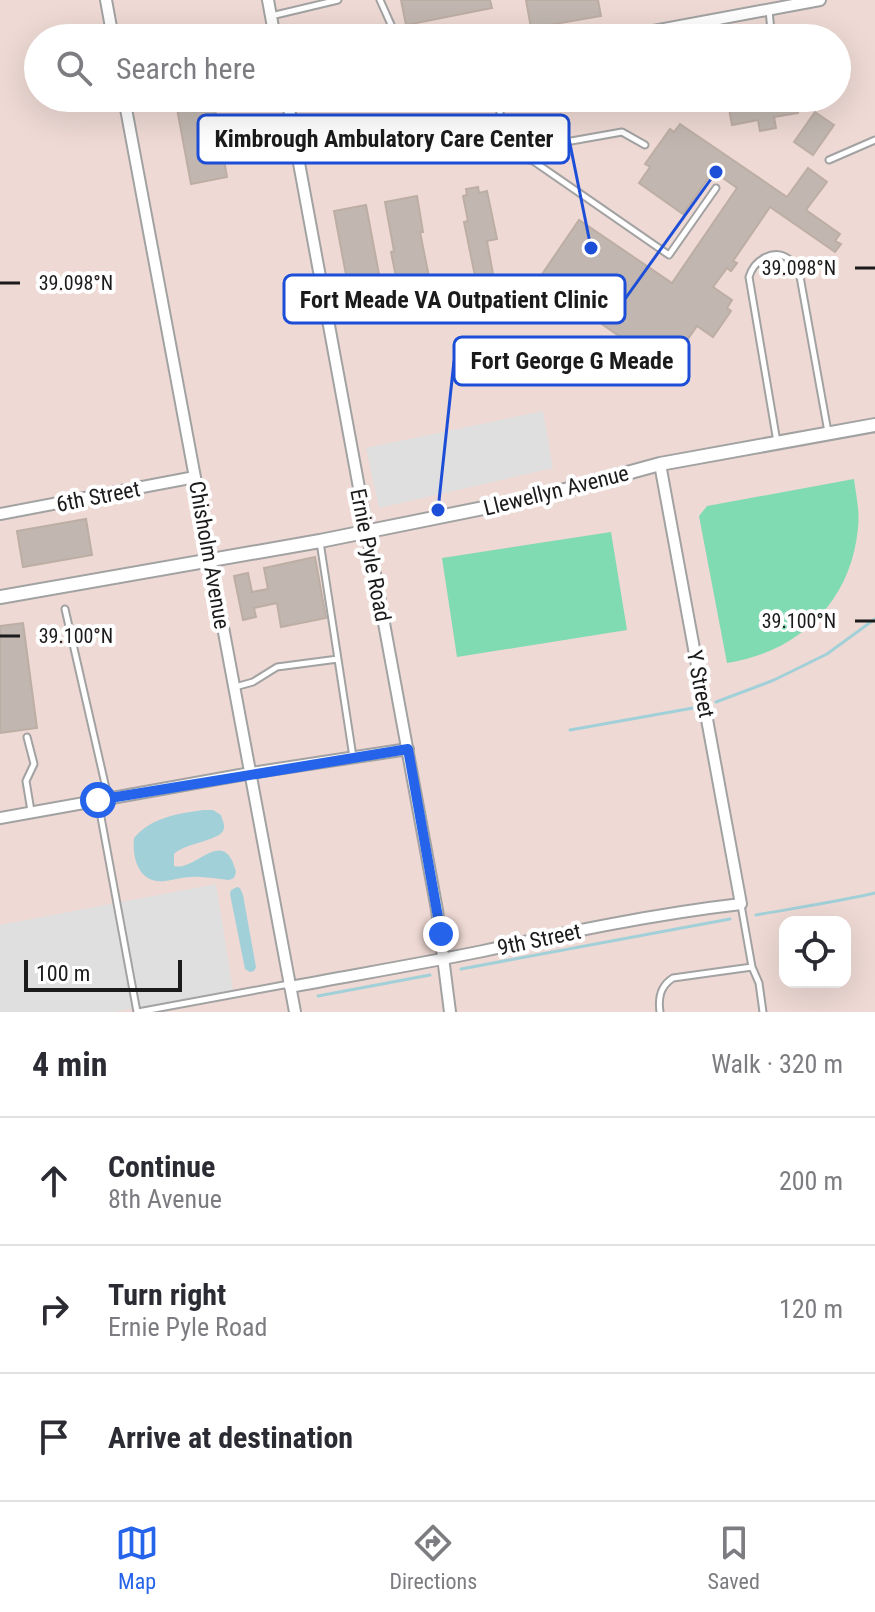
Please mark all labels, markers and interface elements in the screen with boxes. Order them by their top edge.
search box [24,24,851,112]
icon: search [52,46,96,90]
text: Search here [116,51,256,86]
callout: Kimbrough Ambulatory Care Center [198,115,569,163]
text: Kimbrough Ambulatory Care Center [214,125,554,153]
text: 39.098°N [762,256,836,280]
text: 39.098°N [39,271,113,295]
callout: Fort Meade VA Outpatient Clinic [284,275,625,323]
text: Fort Meade VA Outpatient Clinic [300,286,608,314]
callout: Fort George G Meade [454,337,689,385]
text: Fort George G Meade [471,347,673,375]
street label: Llewellyn Avenue [481,460,631,521]
street label: 6th Street [54,476,142,517]
street label: Chisholm Avenue [184,479,235,631]
street label: Ernie Pyle Road [345,487,396,624]
text: 39.100°N [762,609,836,633]
text: 39.100°N [39,624,113,648]
street label: Y Street [682,648,719,720]
route start [80,782,116,818]
route end [423,916,459,952]
map controls [779,916,851,988]
button: locate [779,916,851,988]
street label: 9th Street [495,918,583,961]
scale bar [24,956,182,992]
text: 100 m [36,961,90,986]
text: 4 min [32,1044,108,1084]
text: Walk · 320 m [711,1049,843,1079]
text: Continue [108,1149,215,1184]
icon: ahead [32,1159,76,1203]
text: 200 m [779,1166,843,1196]
text: 8th Avenue [108,1184,222,1214]
text: Turn right [108,1277,226,1312]
icon: right [32,1287,76,1331]
text: 120 m [779,1294,843,1324]
text: Ernie Pyle Road [108,1312,267,1342]
icon: arrive [32,1415,76,1459]
text: Arrive at destination [108,1420,353,1455]
tab: Map [115,1521,159,1594]
tab: Directions [389,1521,477,1594]
tab: Saved [708,1521,760,1594]

